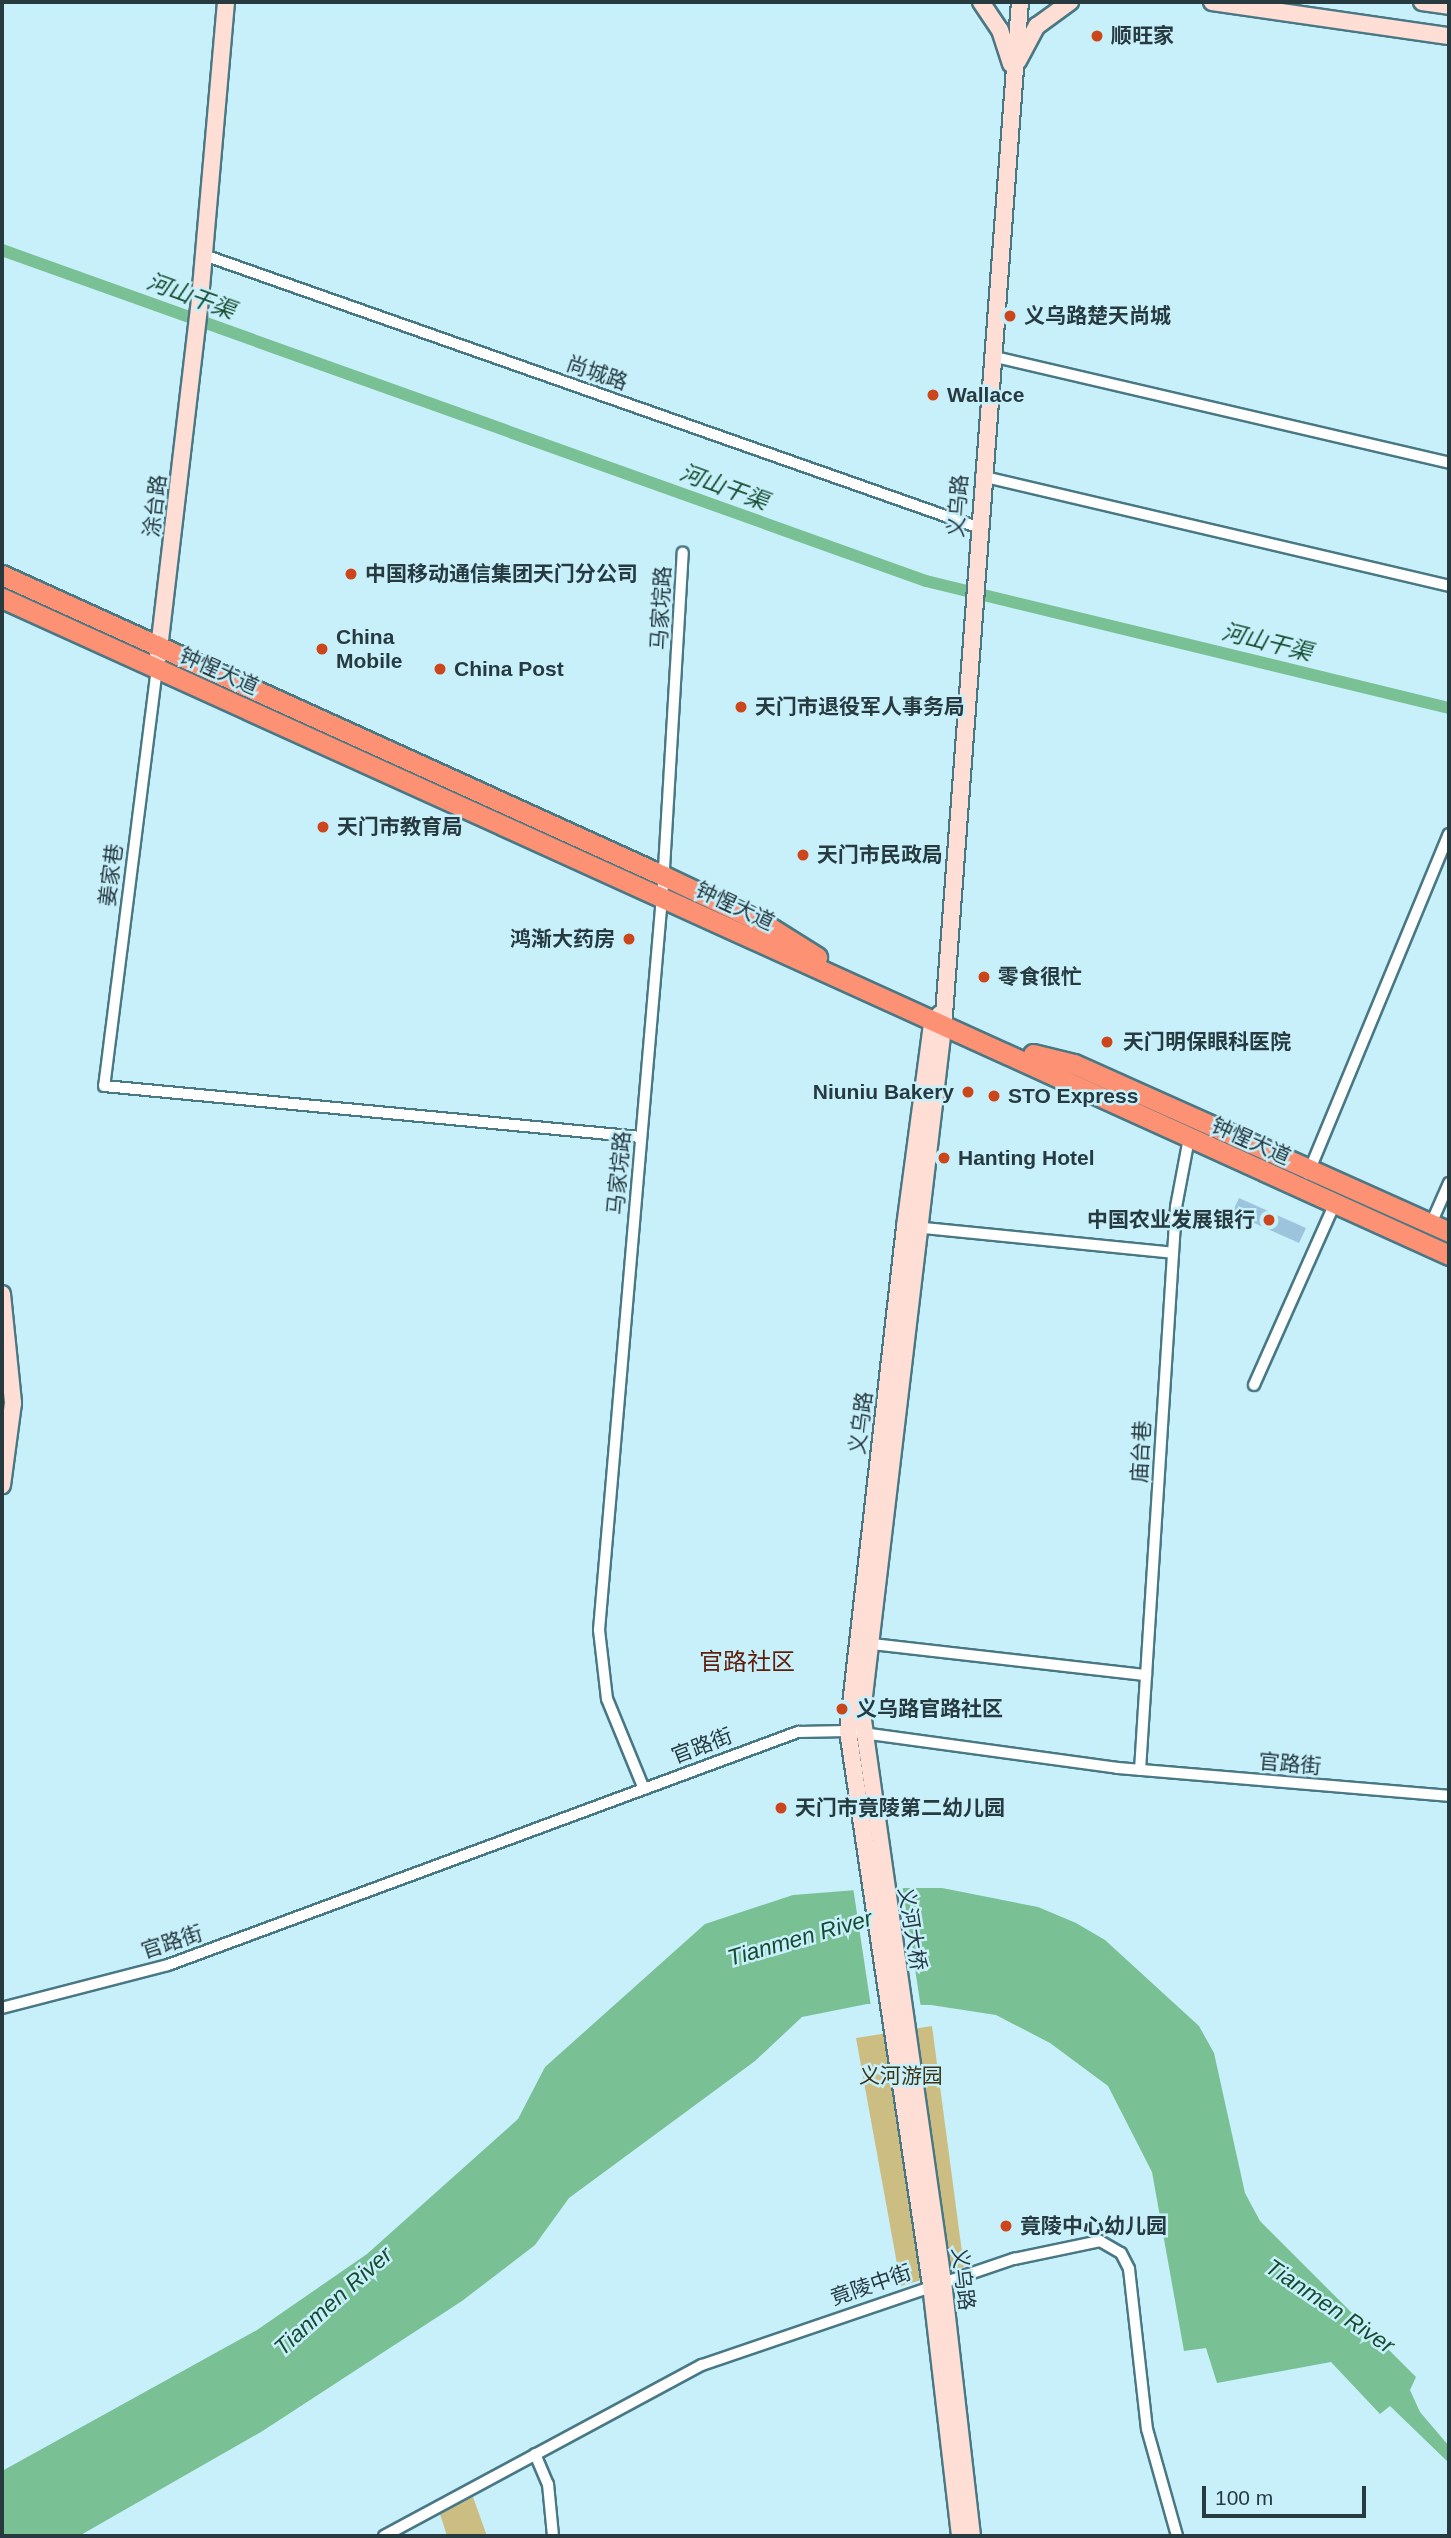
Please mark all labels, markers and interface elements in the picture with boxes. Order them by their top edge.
place label: 顺旺家 [1111,23,1174,49]
marker: 顺旺家 [1089,28,1105,44]
water label: 河山干渠 [143,267,239,325]
place label: 义乌路楚天尚城 [1024,303,1171,329]
marker: 义乌路楚天尚城 [1002,308,1018,324]
street label: 尚城路 [563,351,631,395]
place label: Wallace [947,382,1024,408]
marker: Wallace [925,387,941,403]
water label: 河山干渠 [676,458,772,516]
street label: 涂台路 [139,473,171,539]
street label: 义乌路 [943,474,973,538]
place label: 中国移动通信集团天门分公司 [365,561,638,587]
street label: 马家垸路 [646,565,676,651]
marker: 中国移动通信集团天门分公司 [343,566,359,582]
water label: 河山干渠 [1219,617,1315,667]
place label: China Mobile [336,624,402,674]
marker: China Mobile [314,641,330,657]
street label: 钟惺大道 [176,642,262,700]
place label: China Post [454,656,564,682]
marker: China Post [432,661,448,677]
place label: 天门市退役军人事务局 [755,694,965,720]
marker: 天门市退役军人事务局 [733,699,749,715]
place label: 天门市教育局 [337,814,463,840]
marker: 天门市教育局 [315,819,331,835]
street label: 姜家巷 [95,842,127,908]
place label: 天门市民政局 [817,842,943,868]
marker: 天门市民政局 [795,847,811,863]
street label: 钟惺大道 [692,877,778,935]
place label: 鸿渐大药房 [510,926,615,952]
marker: 鸿渐大药房 [621,931,637,947]
place label: 零食很忙 [998,964,1082,990]
marker: 零食很忙 [976,969,992,985]
place label: 天门明保眼科医院 [1123,1029,1291,1055]
marker: 天门明保眼科医院 [1097,1032,1117,1052]
place label: Niuniu Bakery [813,1079,954,1105]
place label: STO Express [1008,1083,1138,1109]
marker: Niuniu Bakery [960,1084,976,1100]
marker: STO Express [986,1088,1002,1104]
street label: 钟惺大道 [1208,1112,1294,1170]
street label: 马家垸路 [603,1130,635,1216]
place label: Hanting Hotel [958,1145,1094,1171]
marker: Hanting Hotel [936,1150,952,1166]
place label: 中国农业发展银行 [1087,1207,1255,1233]
marker: 中国农业发展银行 [1261,1212,1277,1228]
street label: 义乌路 [845,1390,877,1456]
street label: 庙台巷 [1127,1420,1155,1484]
district label: 官路社区 [699,1648,795,1676]
place label: 义乌路官路社区 [856,1696,1003,1722]
marker: 义乌路官路社区 [834,1701,850,1717]
street label: 官路街 [668,1723,736,1769]
street label: 官路街 [1258,1749,1322,1779]
place label: 天门市竟陵第二幼儿园 [795,1795,1005,1821]
marker: 天门市竟陵第二幼儿园 [773,1800,789,1816]
street label: 义河大桥 [893,1886,931,1972]
water label: Tianmen River [724,1904,876,1972]
street label: 官路街 [138,1920,206,1964]
park label: 义河游园 [859,2063,943,2089]
place label: 竟陵中心幼儿园 [1020,2213,1167,2239]
marker: 竟陵中心幼儿园 [998,2218,1014,2234]
water label: Tianmen River [268,2241,398,2361]
street label: 义乌路 [947,2246,979,2312]
water label: Tianmen River [1260,2253,1400,2359]
street label: 竟陵中街 [827,2259,915,2311]
scale bar [1206,2472,1370,2516]
text: 100 m [1215,2486,1273,2509]

